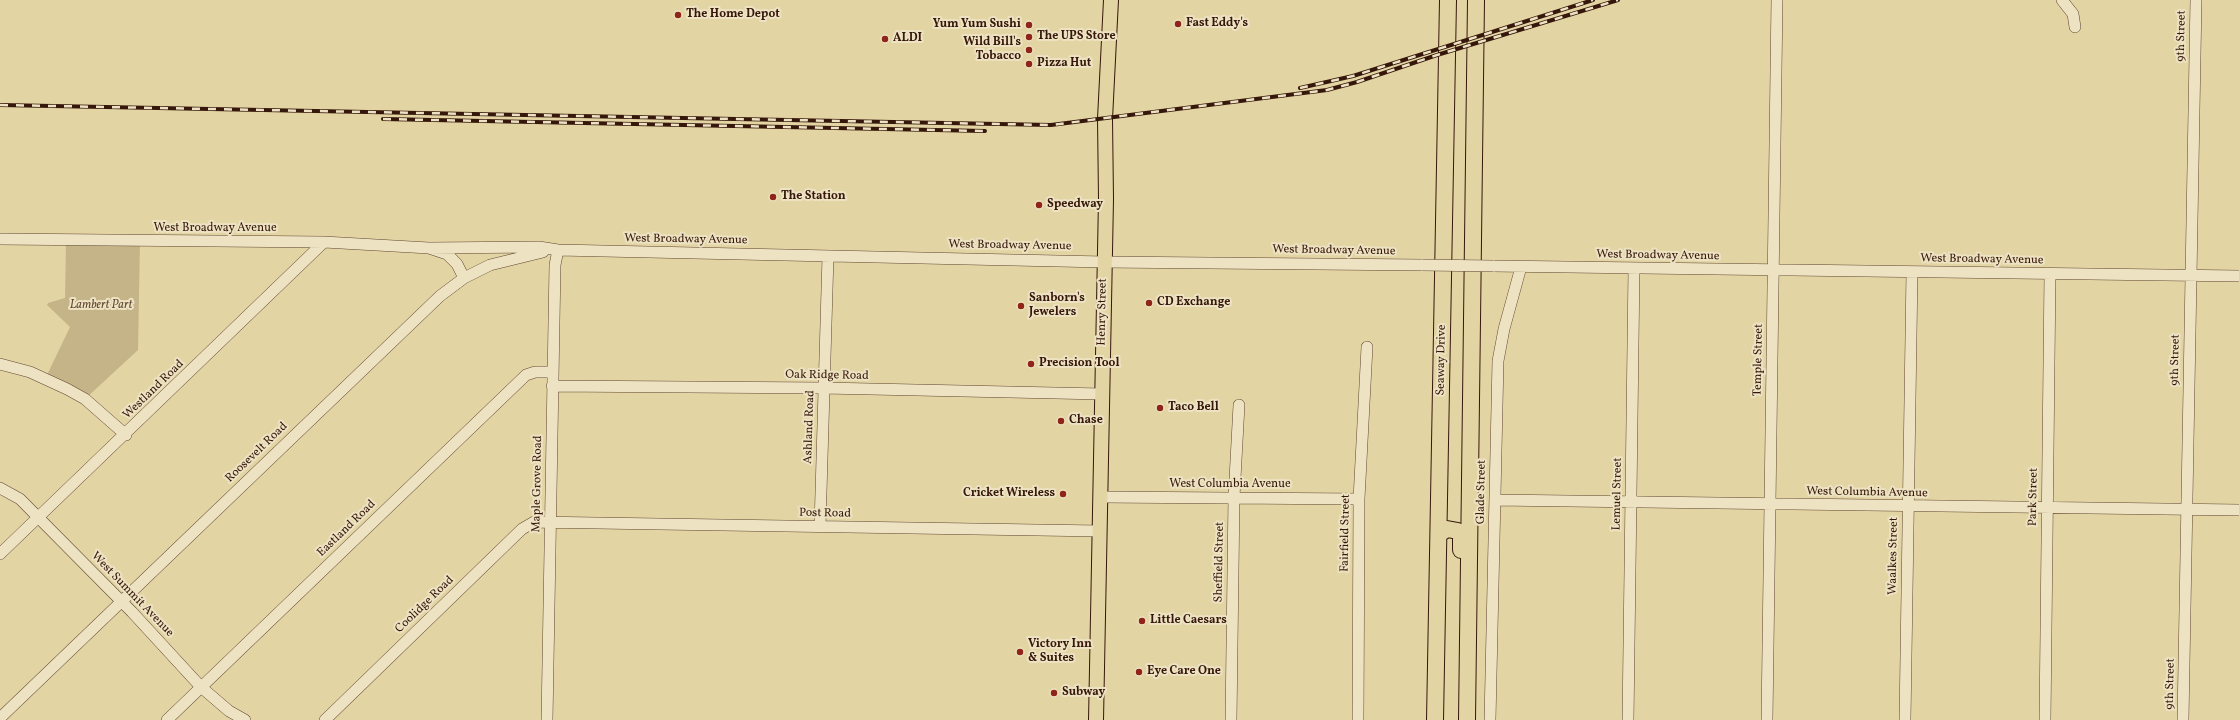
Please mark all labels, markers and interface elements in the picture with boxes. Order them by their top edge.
place label: The Home Depot [686,8,780,22]
marker: The Home Depot [673,10,683,20]
street label: 9th Street [2174,10,2190,62]
place label: Fast Eddy's [1186,17,1248,31]
place label: Yum Yum Sushi [933,18,1021,32]
marker: Fast Eddy's [1173,19,1183,29]
marker: Yum Yum Sushi [1024,20,1034,30]
place label: The UPS Store [1037,30,1116,44]
place label: ALDI [893,32,922,46]
marker: The UPS Store [1024,32,1034,42]
marker: ALDI [880,34,890,44]
place label: Wild Bill's Tobacco [963,36,1021,64]
marker: Wild Bill's Tobacco [1024,45,1034,55]
place label: Pizza Hut [1037,57,1091,71]
marker: Pizza Hut [1024,59,1034,69]
place label: The Station [781,190,846,204]
marker: The Station [768,192,778,202]
place label: Speedway [1047,198,1103,212]
marker: Speedway [1034,200,1044,210]
street label: West Broadway Avenue [153,222,277,236]
street label: West Broadway Avenue [624,232,748,248]
street label: West Broadway Avenue [948,238,1072,254]
street label: West Broadway Avenue [1272,243,1396,259]
street label: West Broadway Avenue [1596,248,1720,264]
street label: West Broadway Avenue [1920,252,2044,268]
street label: Henry Street [1095,278,1111,346]
place label: Sanborn's Jewelers [1029,292,1085,320]
place label: CD Exchange [1157,296,1230,310]
marker: CD Exchange [1144,298,1154,308]
park label: Lambert Part [70,299,132,313]
marker: Sanborn's Jewelers [1016,301,1026,311]
street label: Seaway Drive [1434,324,1450,396]
street label: Temple Street [1751,324,1767,396]
street label: 9th Street [2168,334,2184,386]
street label: Westland Road [121,357,187,423]
place label: Precision Tool [1039,357,1119,371]
marker: Precision Tool [1026,359,1036,369]
street label: Oak Ridge Road [785,368,869,384]
street label: Ashland Road [802,390,818,464]
place label: Taco Bell [1168,401,1219,415]
marker: Taco Bell [1155,403,1165,413]
place label: Chase [1069,414,1103,428]
marker: Chase [1056,416,1066,426]
street label: Roosevelt Road [223,420,291,486]
street label: Maple Grove Road [530,435,546,533]
street label: Lemuel Street [1610,457,1626,531]
street label: Glade Street [1474,460,1490,524]
street label: Park Street [2026,468,2042,526]
street label: West Columbia Avenue [1169,478,1291,492]
street label: West Columbia Avenue [1806,485,1928,501]
place label: Cricket Wireless [963,487,1055,501]
marker: Cricket Wireless [1058,489,1068,499]
street label: Fairfield Street [1338,494,1354,572]
street label: Eastland Road [315,498,379,560]
street label: Post Road [799,506,851,522]
street label: Waalkes Street [1886,517,1902,595]
street label: Sheffield Street [1212,522,1228,602]
street label: West Summit Avenue [88,549,176,641]
street label: Coolidge Road [393,574,457,636]
place label: Little Caesars [1150,614,1227,628]
marker: Little Caesars [1137,616,1147,626]
place label: Victory Inn & Suites [1028,638,1092,666]
marker: Victory Inn & Suites [1015,647,1025,657]
street label: 9th Street [2163,658,2179,710]
place label: Eye Care One [1147,665,1221,679]
marker: Eye Care One [1134,667,1144,677]
place label: Subway [1062,686,1105,700]
marker: Subway [1049,688,1059,698]

